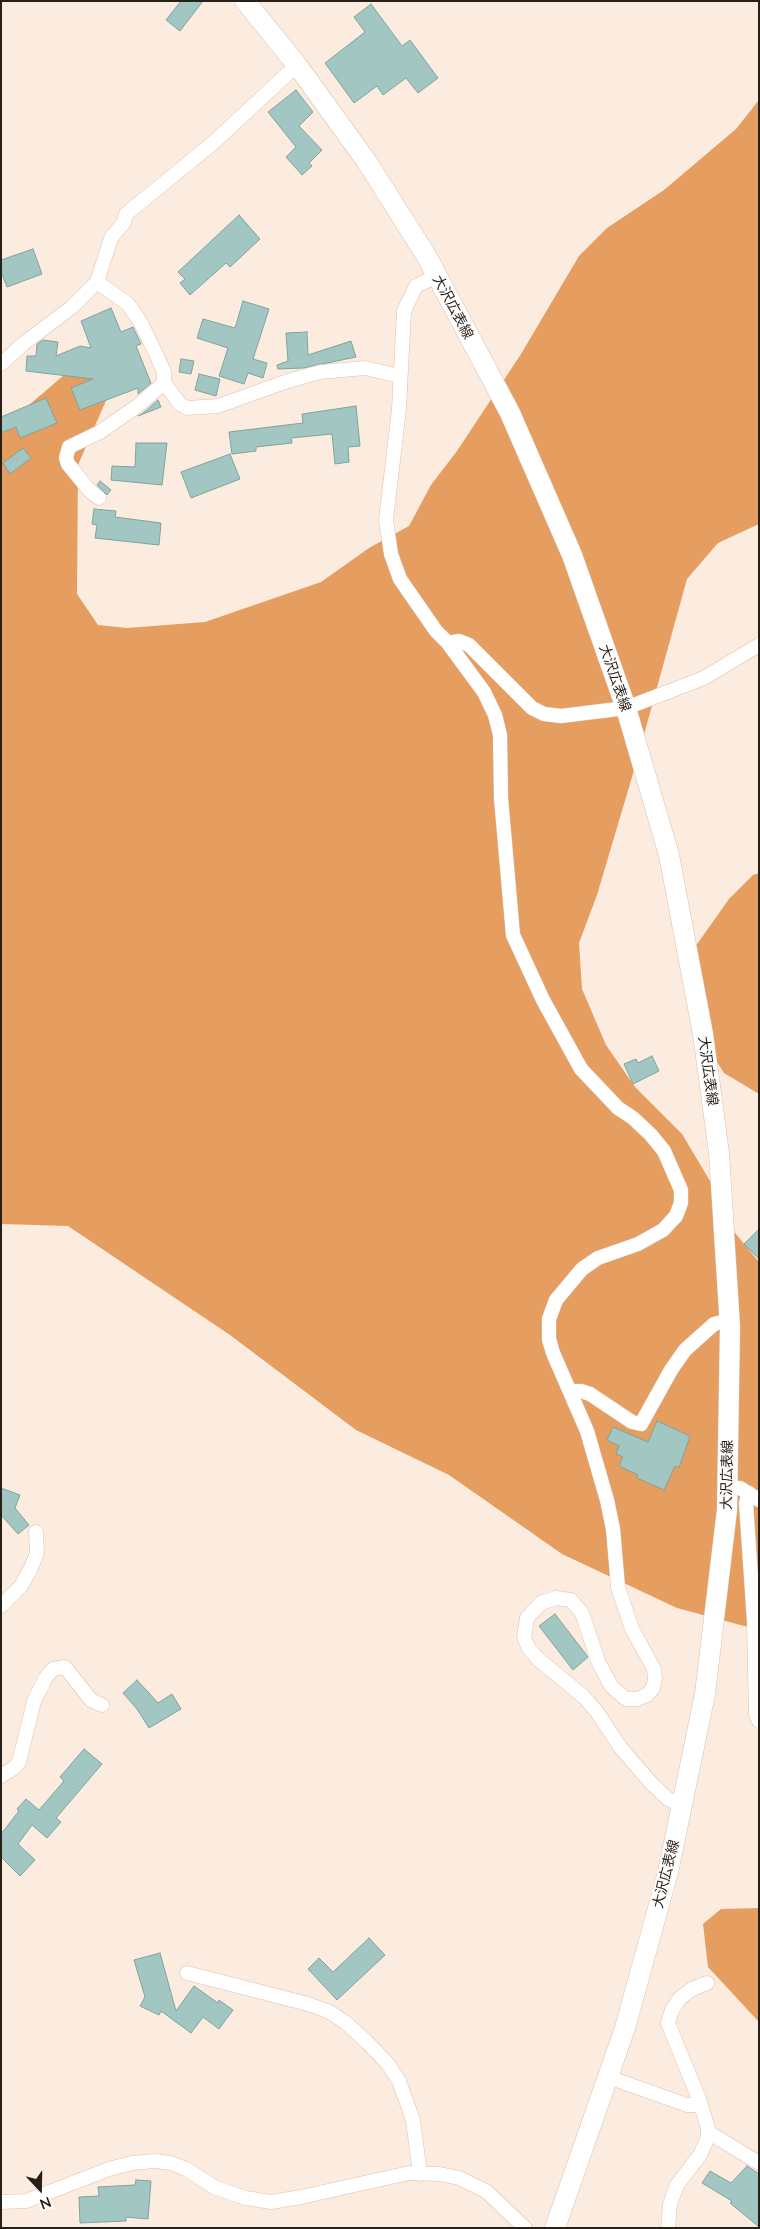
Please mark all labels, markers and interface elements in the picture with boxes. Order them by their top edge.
street label: 大沢広表線 [429,272,477,342]
street label: 大沢広表線 [596,642,634,714]
street label: 大沢広表線 [695,1035,721,1107]
street label: 大沢広表線 [718,1440,736,1510]
street label: 大沢広表線 [649,1838,683,1910]
north arrow [15,2164,65,2214]
text: N [37,2194,54,2213]

